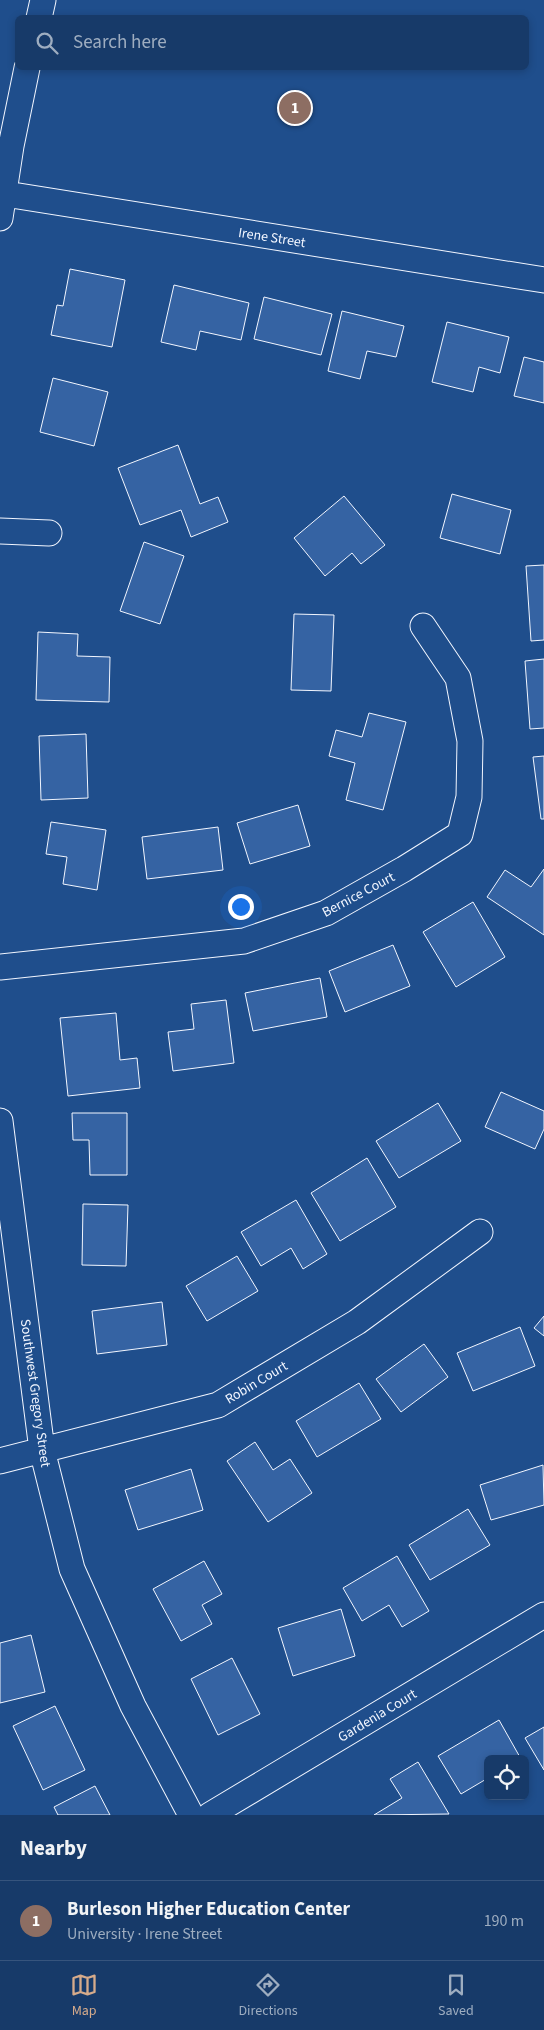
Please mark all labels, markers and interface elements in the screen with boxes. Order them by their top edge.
search box [15,15,529,70]
icon: search [33,29,61,57]
text: Search here [73,29,167,56]
pin: 1 [279,89,311,127]
street label: Irene Street [237,223,307,253]
street label: Bernice Court [319,867,399,922]
your location [228,894,254,920]
street label: Southwest Gregory Street [15,1318,55,1469]
street label: Robin Court [221,1356,292,1409]
street label: Gardenia Court [334,1684,421,1747]
map controls [484,1755,529,1800]
button: locate [484,1755,529,1800]
text: Nearby [20,1833,87,1863]
text: Burleson Higher Education Center [67,1896,350,1923]
text: 1 [32,1910,40,1932]
text: 190 m [484,1910,524,1932]
text: University · Irene Street [67,1923,222,1945]
tab: Map [70,1971,98,2021]
tab: Directions [238,1971,298,2021]
tab: Saved [438,1971,474,2021]

